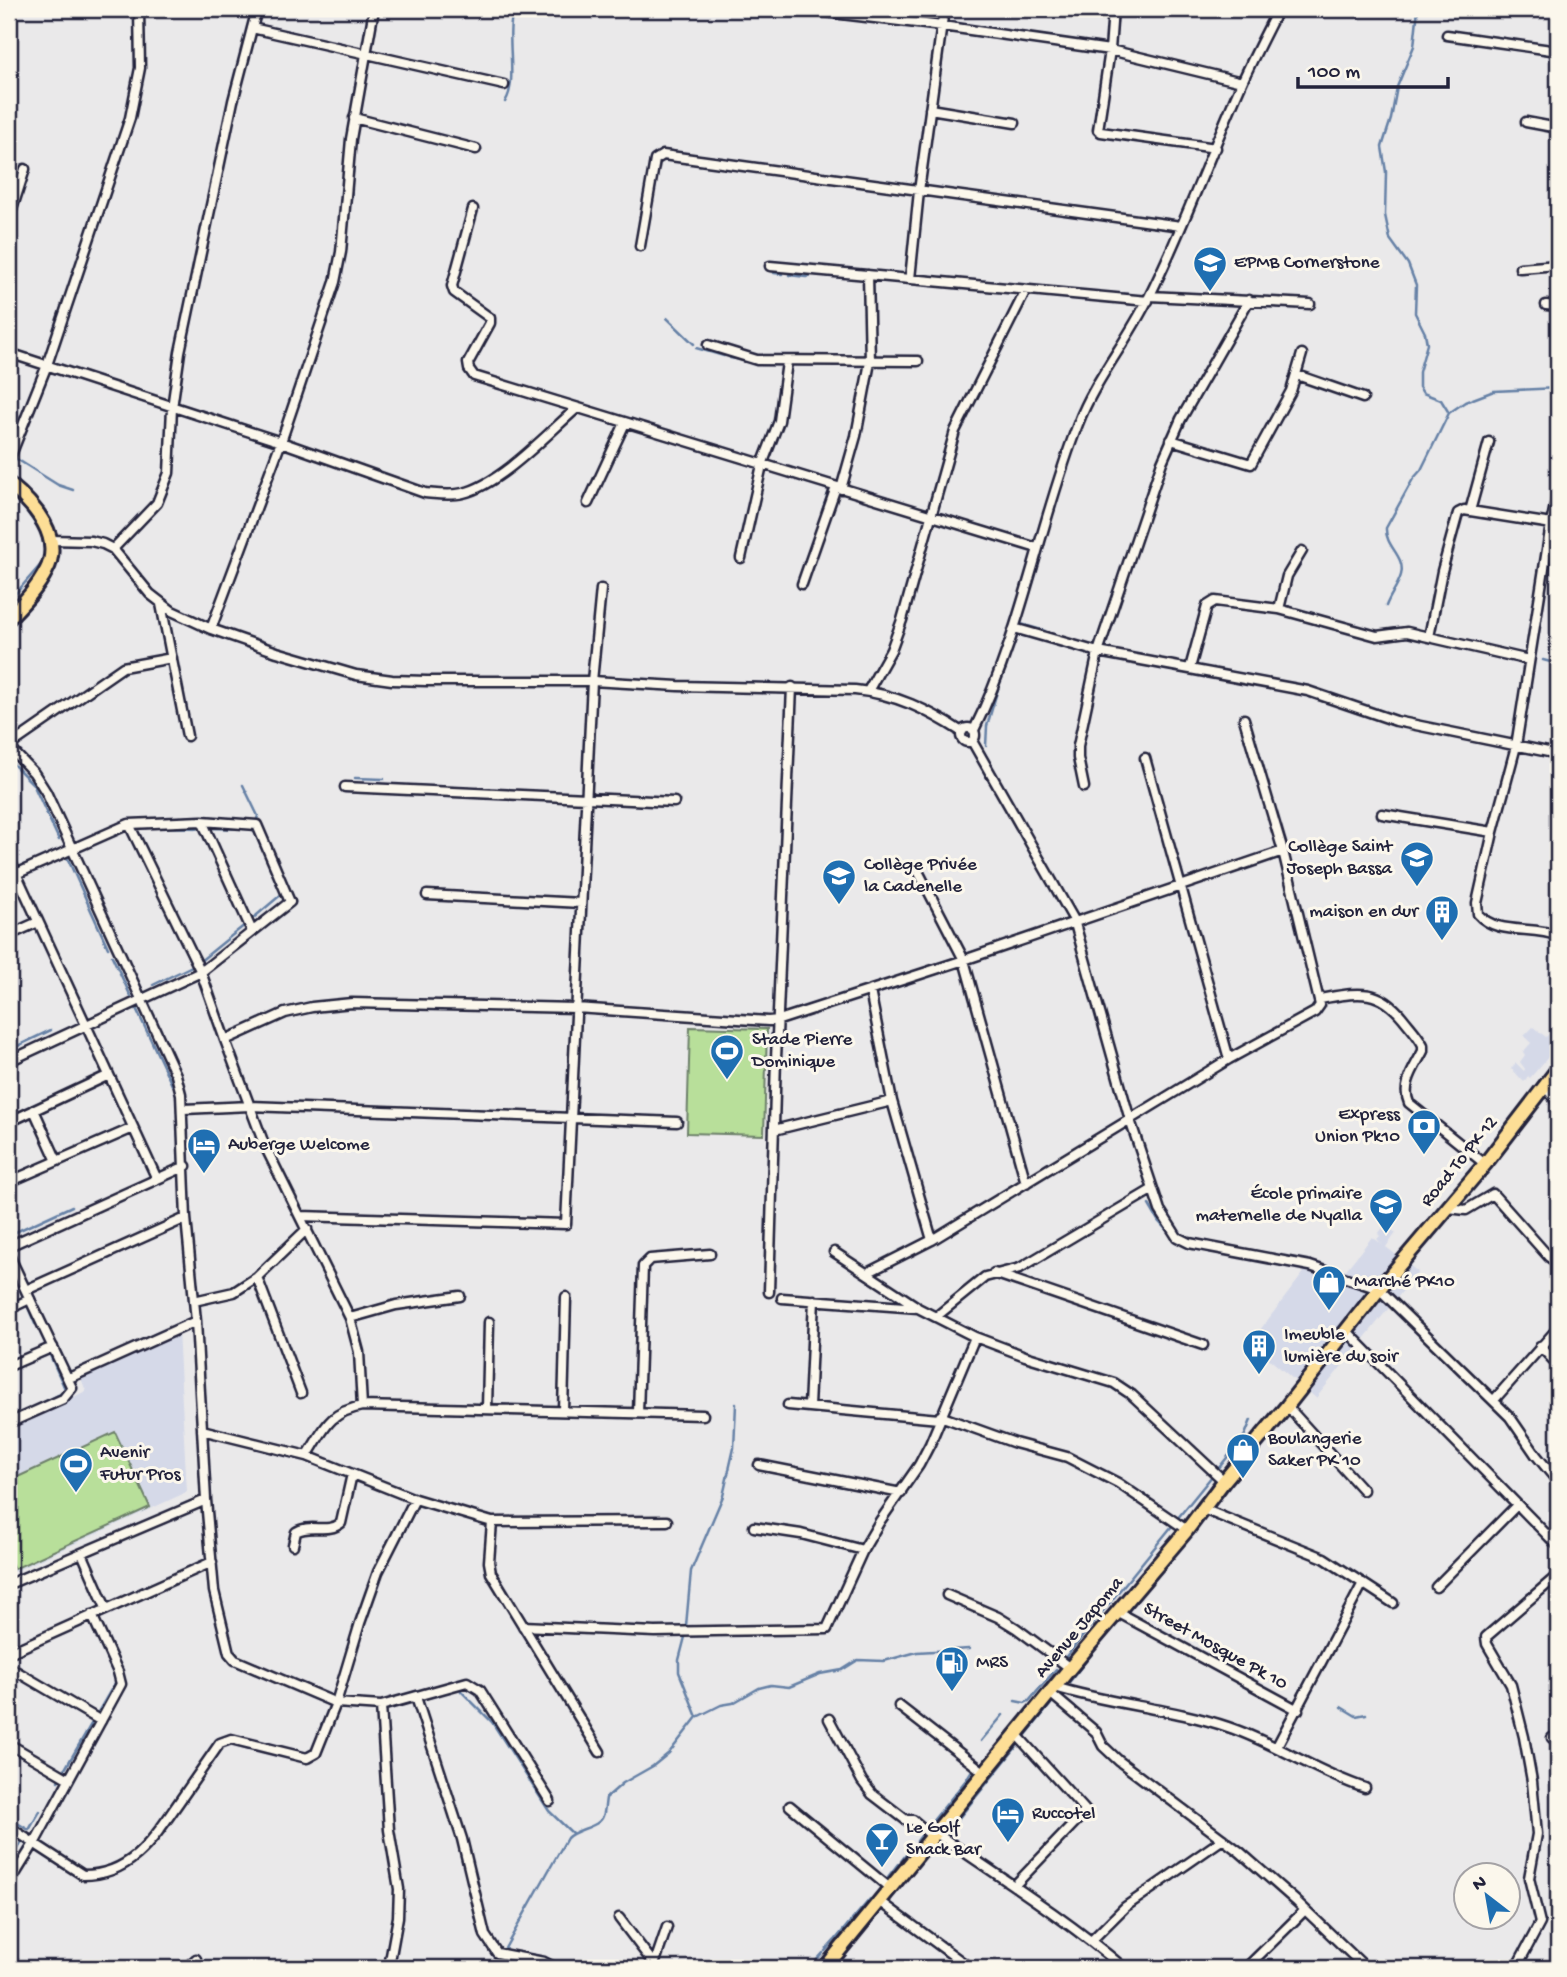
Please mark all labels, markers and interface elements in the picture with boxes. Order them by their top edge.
scale bar [1298,46,1448,90]
text: 100 m [1307,61,1360,86]
school or university icon: EPMB Cornerstone [1191,244,1229,293]
place label: EPMB Cornerstone [1234,252,1380,275]
place label: Collège Saint Joseph Bassa [1286,836,1394,881]
school or university icon: Collège Saint Joseph Bassa [1398,839,1436,888]
place label: Collège Privée la Cadenelle [864,854,977,899]
school or university icon: Collège Privée la Cadenelle [820,857,858,906]
building icon: maison en dur [1423,893,1461,942]
place label: maison en dur [1309,901,1420,924]
place label: Stade Pierre Dominique [750,1029,852,1074]
sports icon: Stade Pierre Dominique [708,1032,746,1081]
place label: Express Union Pk10 [1315,1104,1401,1149]
bank icon: Express Union Pk10 [1405,1107,1443,1156]
street label: Road To PK 12 [1416,1112,1504,1212]
hotel icon: Auberge Welcome [185,1126,223,1175]
place label: Auberge Welcome [228,1134,370,1157]
place label: École primaire maternelle de Nyalla [1196,1183,1363,1228]
school or university icon: École primaire maternelle de Nyalla [1367,1186,1405,1235]
shop icon: Marché PK10 [1310,1263,1348,1312]
place label: Marché PK10 [1354,1271,1455,1294]
place label: Imeuble lumière du soir [1284,1324,1400,1369]
building icon: Imeuble lumière du soir [1240,1327,1278,1376]
place label: Boulangerie Saker PK 10 [1267,1428,1362,1473]
shop icon: Boulangerie Saker PK 10 [1224,1431,1262,1480]
place label: Avenir Futur Pros [99,1442,182,1487]
sports icon: Avenir Futur Pros [57,1445,95,1494]
street label: Avenue Japoma [1031,1571,1130,1683]
street label: Street Mosque Pk 10 [1139,1598,1291,1696]
fuel station icon: MRS [933,1644,971,1693]
place label: MRS [976,1652,1008,1675]
hotel icon: Ruccotel [989,1795,1027,1844]
place label: Ruccotel [1032,1803,1095,1826]
place label: Le Golf Snack Bar [906,1817,983,1862]
bar icon: Le Golf Snack Bar [863,1820,901,1869]
north arrow [1452,1862,1522,1932]
text: N [1469,1871,1491,1897]

